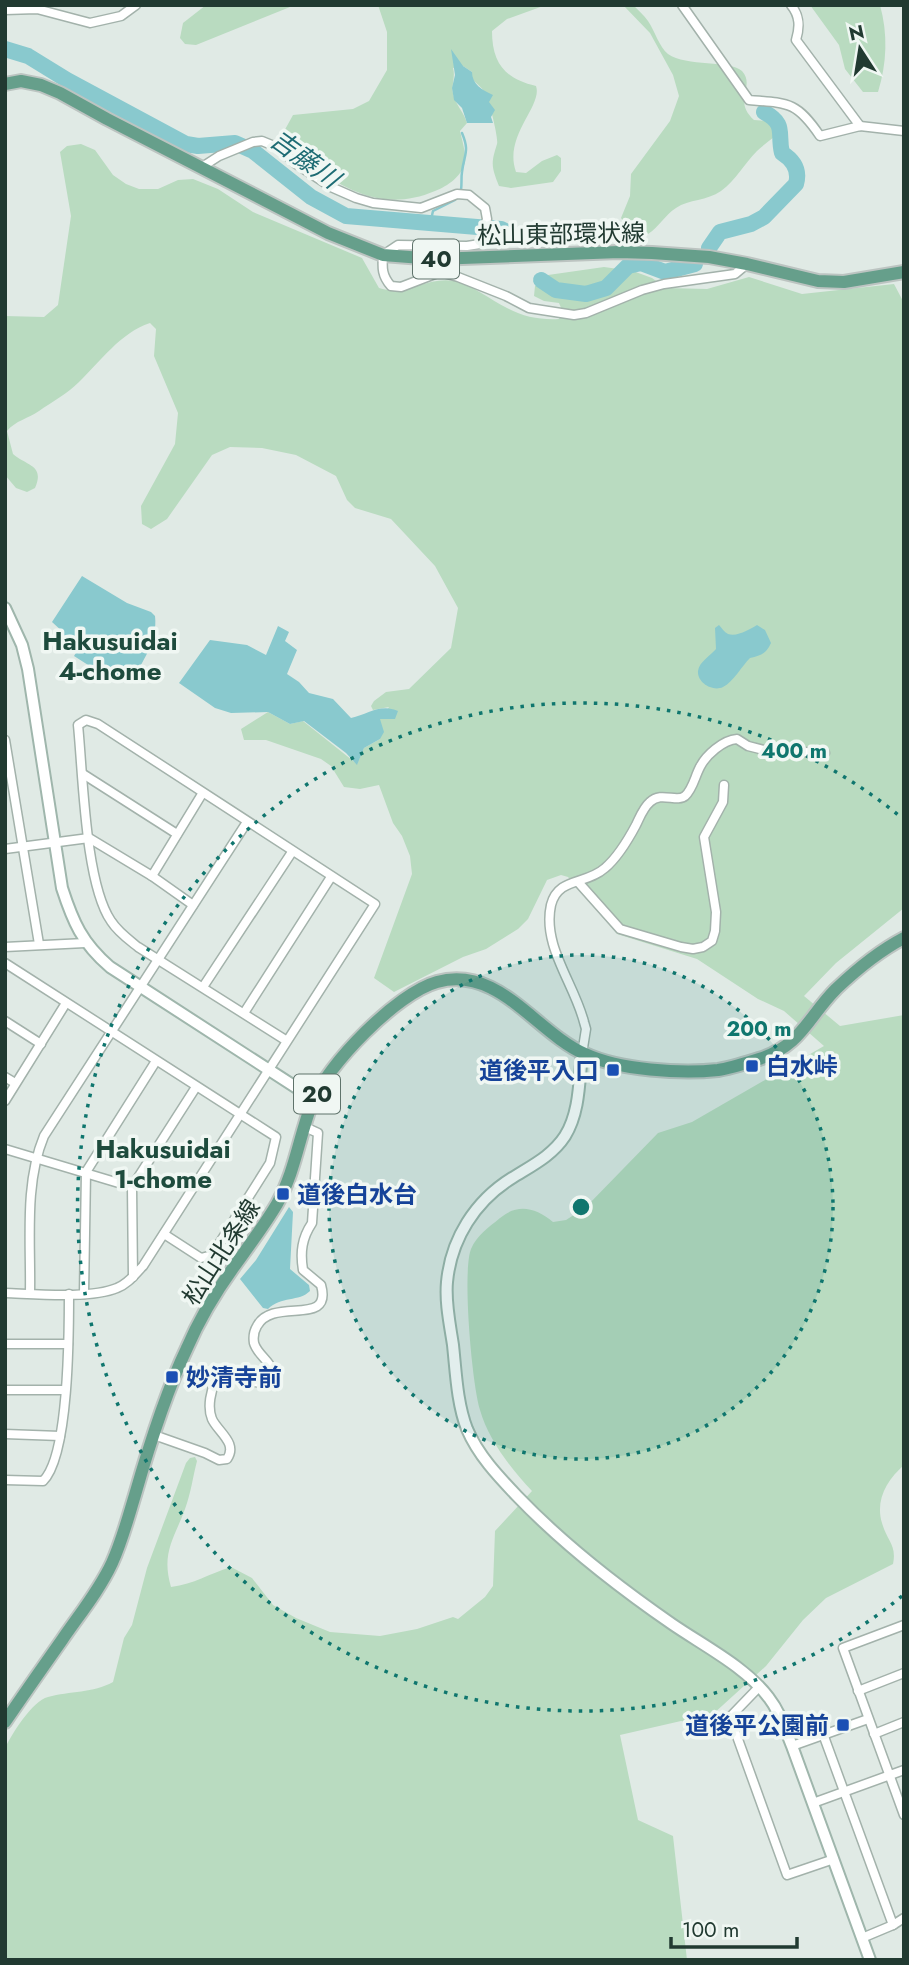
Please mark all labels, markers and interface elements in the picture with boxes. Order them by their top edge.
north arrow [825,14,895,84]
text: N [846,18,867,48]
water label: 吉藤川 [262,121,350,199]
street label: 松山東部環状線 [477,215,645,253]
road number: 40 [413,240,459,278]
district label: Hakusuidai 4-chome [42,622,178,690]
text: 400 m [761,736,827,766]
text: 200 m [726,1014,792,1044]
place label: 白水峠 [766,1049,838,1084]
place label: 道後平入口 [479,1053,599,1088]
marker: 白水峠 [744,1058,760,1074]
marker: 道後平入口 [605,1062,621,1078]
road number: 20 [294,1074,340,1114]
district label: Hakusuidai 1-chome [95,1130,231,1198]
place label: 道後白水台 [297,1177,417,1212]
marker: 道後白水台 [275,1186,291,1202]
street label: 松山北条線 [174,1192,268,1312]
centre of rings [569,1195,593,1219]
place label: 妙清寺前 [186,1360,282,1395]
marker: 妙清寺前 [164,1369,180,1385]
place label: 道後平公園前 [685,1708,829,1743]
marker: 道後平公園前 [835,1717,851,1733]
scale bar [671,1906,797,1950]
text: 100 m [682,1915,739,1945]

